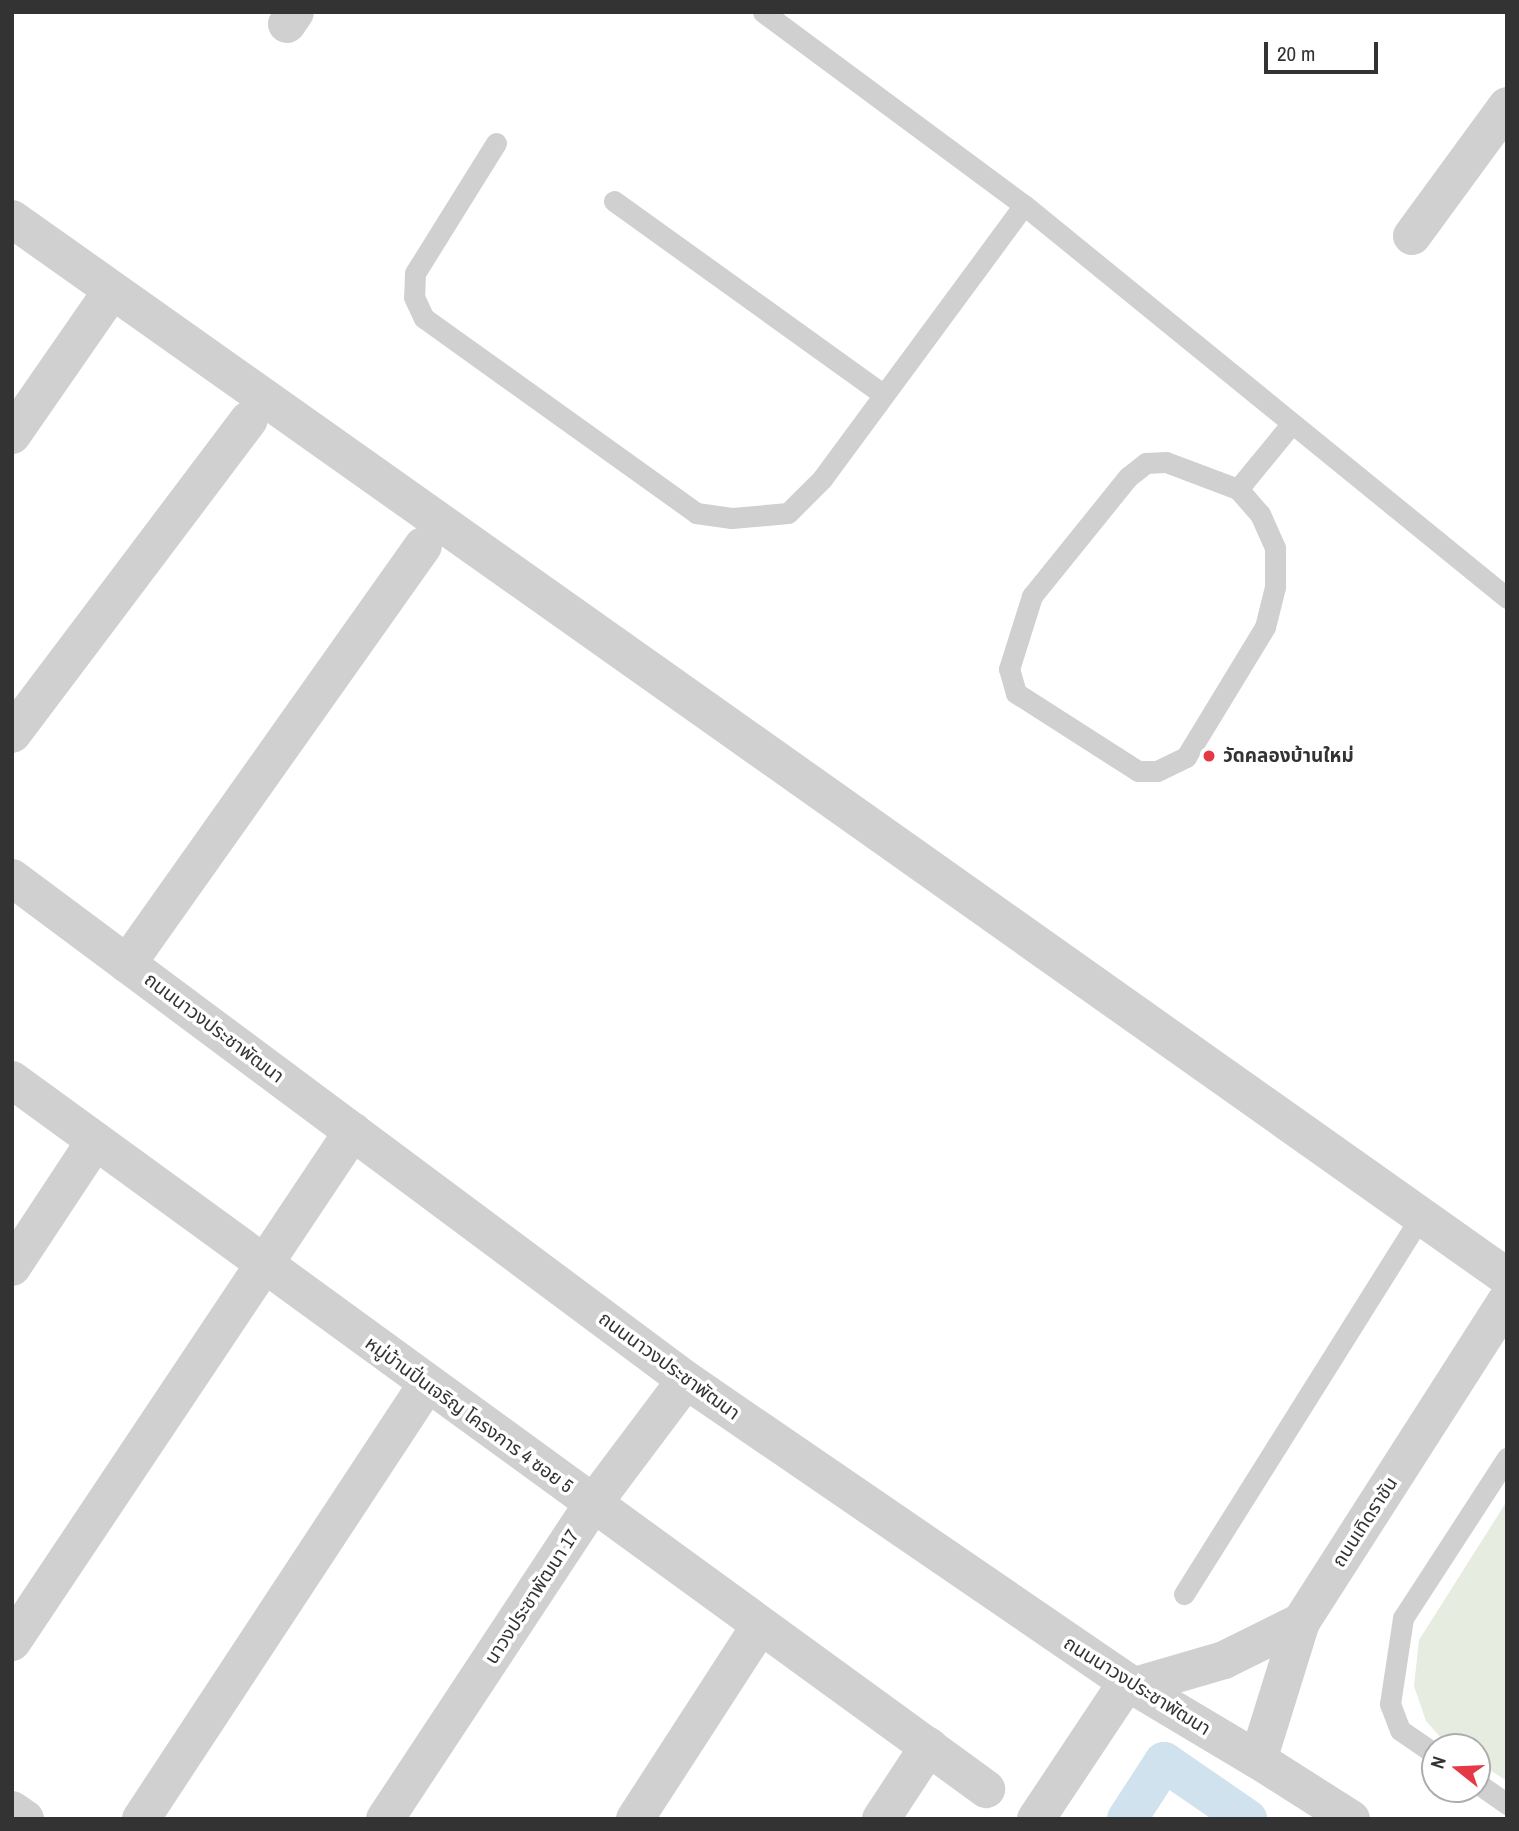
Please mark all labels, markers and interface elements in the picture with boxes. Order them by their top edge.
scale bar [1267,28,1381,72]
text: 20 m [1277,39,1315,68]
place label: วัดคลองบ้านใหม่ [1223,745,1354,767]
marker: วัดคลองบ้านใหม่ [1201,748,1217,764]
street label: ถนนนาวงประชาพัฒนา [140,968,288,1088]
street label: ถนนนาวงประชาพัฒนา [594,1307,744,1425]
street label: หมู่บ้านปิ่นเจริญ โครงการ 4 ซอย 5 [361,1332,577,1498]
street label: ถนนเทิดราชัน [1327,1473,1403,1571]
street label: นาวงประชาพัฒนา 17 [480,1526,584,1668]
street label: ถนนนาวงประชาพัฒนา [1059,1632,1215,1740]
north arrow [1421,1733,1491,1803]
text: N [1424,1753,1452,1771]

